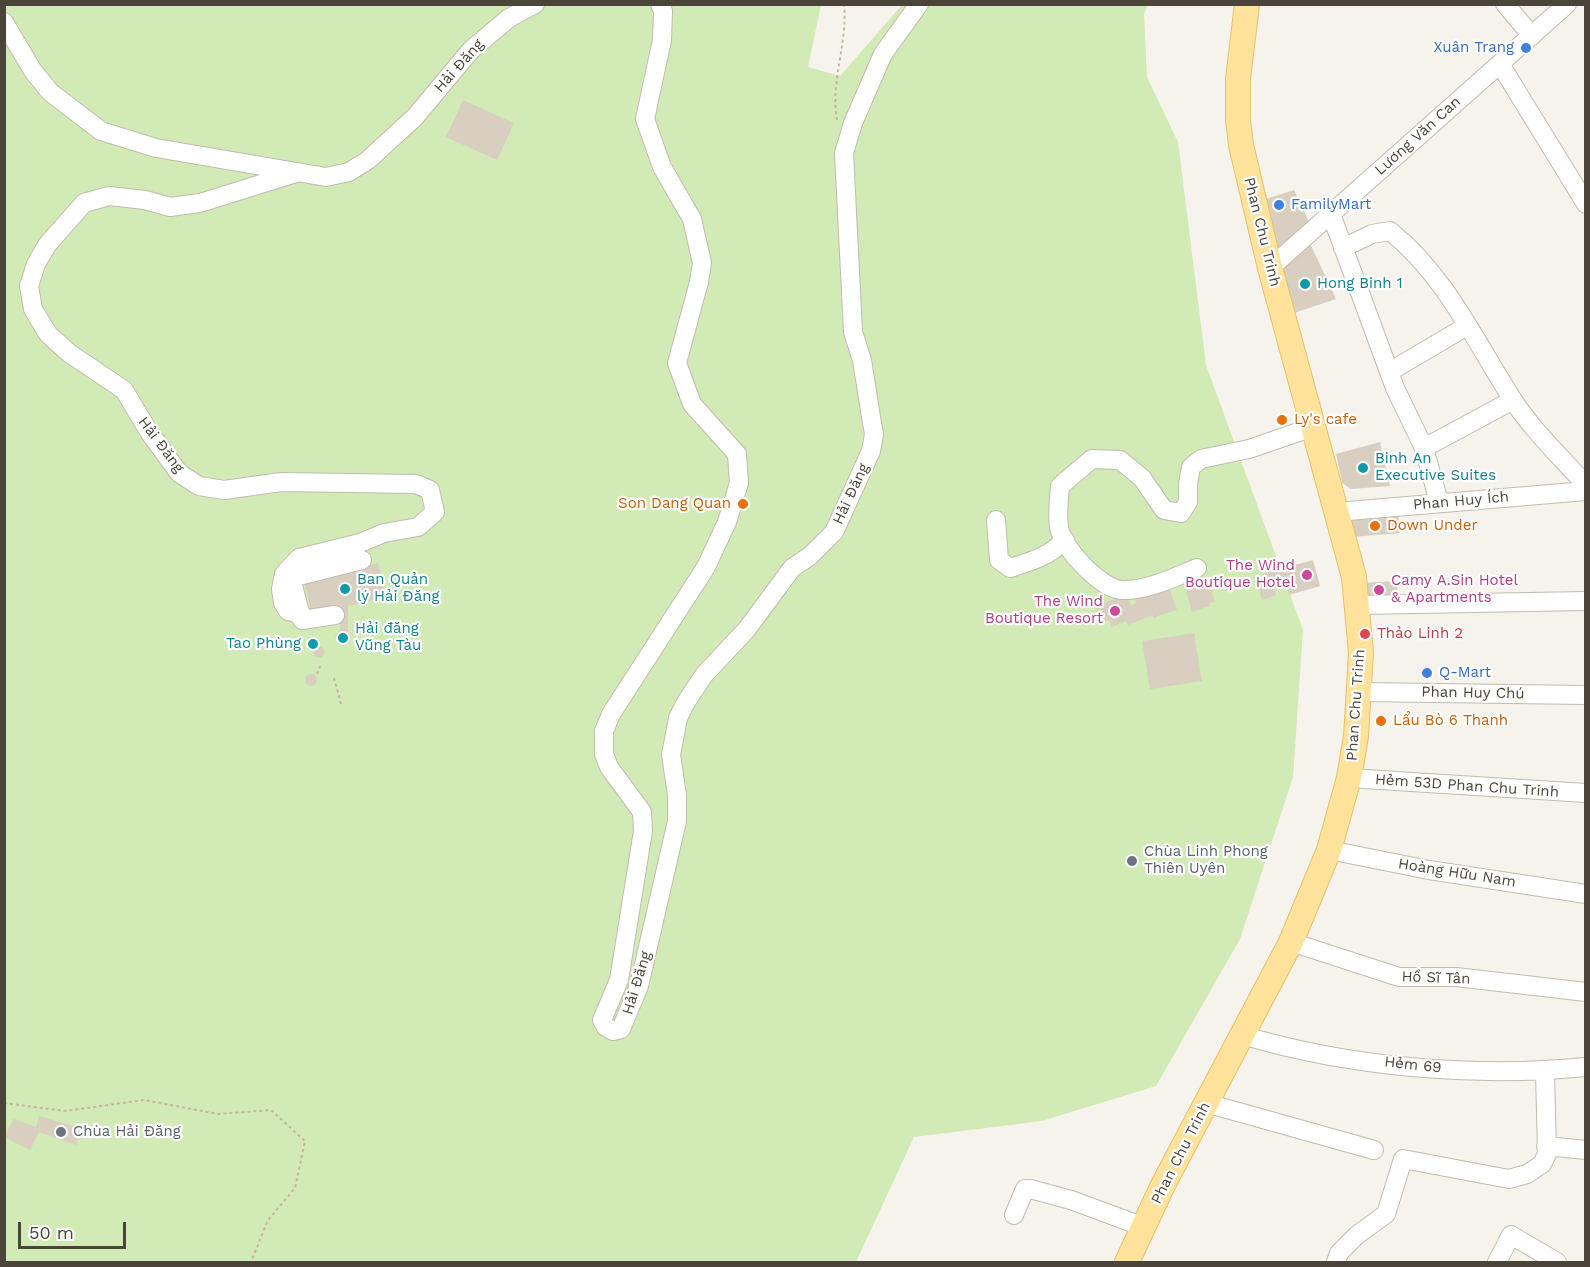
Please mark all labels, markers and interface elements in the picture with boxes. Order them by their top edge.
street label: Hải Đăng [430,36,488,96]
place label: Xuân Trang [1434,39,1514,57]
marker: Xuân Trang [1519,41,1533,55]
street label: Lương Văn Can [1371,93,1465,179]
street label: Phan Chu Trinh [1240,175,1284,289]
place label: FamilyMart [1291,196,1371,214]
marker: FamilyMart [1272,198,1286,212]
place label: Hong Binh 1 [1317,275,1403,293]
marker: Hong Binh 1 [1298,277,1312,291]
place label: Ly's cafe [1294,411,1357,429]
street label: Hải Đăng [134,413,188,477]
marker: Ly's cafe [1275,413,1289,427]
place label: Binh An Executive Suites [1375,450,1496,485]
street label: Hải Đăng [829,461,873,527]
marker: Binh An Executive Suites [1356,461,1370,475]
street label: Phan Huy Ích [1412,488,1510,514]
place label: Son Dang Quan [618,495,731,513]
marker: Son Dang Quan [736,497,750,511]
place label: Down Under [1387,517,1478,535]
marker: Down Under [1368,519,1382,533]
place label: The Wind Boutique Hotel [1185,557,1295,592]
marker: The Wind Boutique Hotel [1300,568,1314,582]
place label: Ban Quản lý Hải Đăng [357,571,439,606]
place label: Camy A.Sin Hotel & Apartments [1391,572,1518,607]
marker: Ban Quản lý Hải Đăng [338,582,352,596]
marker: Camy A.Sin Hotel & Apartments [1372,583,1386,597]
place label: The Wind Boutique Resort [985,593,1103,628]
marker: The Wind Boutique Resort [1108,604,1122,618]
place label: Hải đăng Vũng Tàu [355,620,421,655]
place label: Thảo Linh 2 [1377,625,1463,643]
marker: Thảo Linh 2 [1358,627,1372,641]
marker: Hải đăng Vũng Tàu [336,631,350,645]
place label: Tao Phùng [226,635,301,653]
marker: Tao Phùng [306,637,320,651]
street label: Phan Chu Trinh [1343,649,1369,761]
place label: Q-Mart [1439,664,1491,682]
marker: Q-Mart [1420,666,1434,680]
street label: Phan Huy Chú [1421,683,1525,703]
place label: Lẩu Bò 6 Thanh [1393,712,1508,730]
marker: Lẩu Bò 6 Thanh [1374,714,1388,728]
street label: Hẻm 53D Phan Chu Trinh [1374,771,1560,801]
place label: Chùa Linh Phong Thiên Uyên [1144,843,1268,878]
marker: Chùa Linh Phong Thiên Uyên [1125,854,1139,868]
street label: Hoàng Hữu Nam [1397,855,1517,891]
street label: Hải Đăng [619,949,655,1017]
street label: Hồ Sĩ Tân [1401,968,1471,988]
street label: Hẻm 69 [1384,1053,1442,1077]
street label: Phan Chu Trinh [1148,1099,1214,1207]
place label: Chùa Hải Đăng [73,1123,181,1141]
marker: Chùa Hải Đăng [54,1125,68,1139]
scale bar [21,1210,129,1248]
text: 50 m [29,1222,74,1243]

